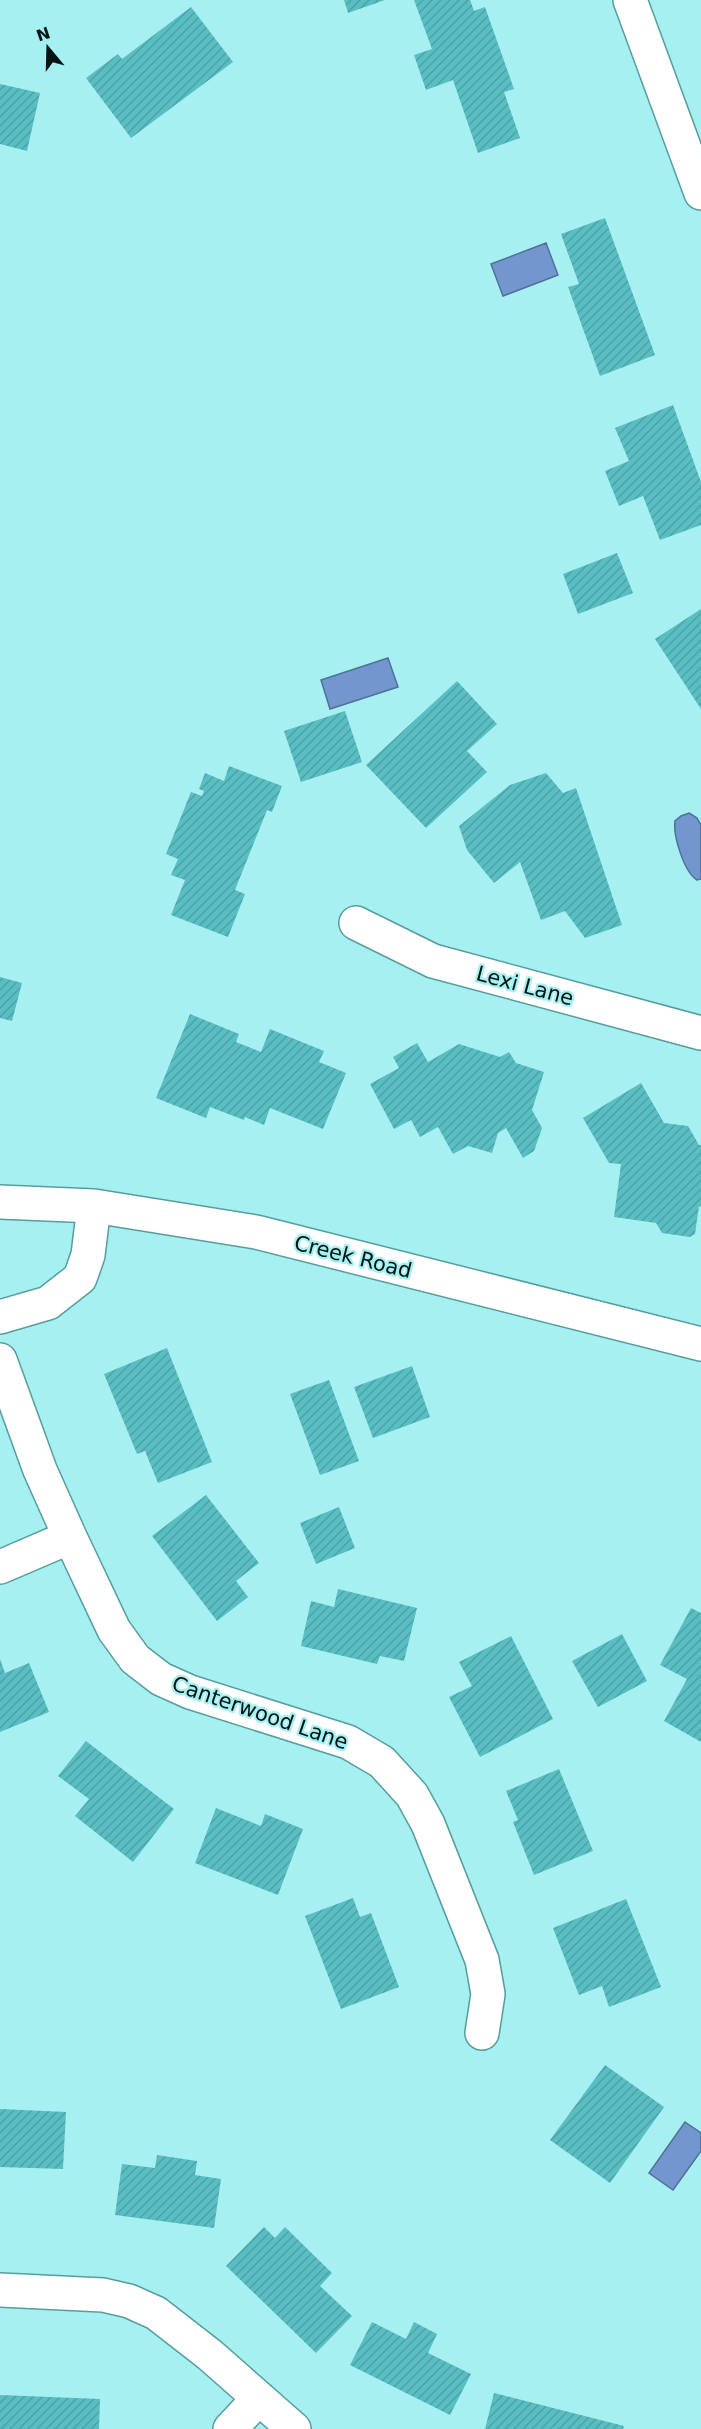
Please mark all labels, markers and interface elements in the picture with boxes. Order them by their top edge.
north arrow [18,18,78,78]
text: N [34,23,53,45]
street label: Lexi Lane [474,962,576,1010]
street label: Creek Road [292,1231,414,1283]
street label: Canterwood Lane [169,1672,351,1754]

